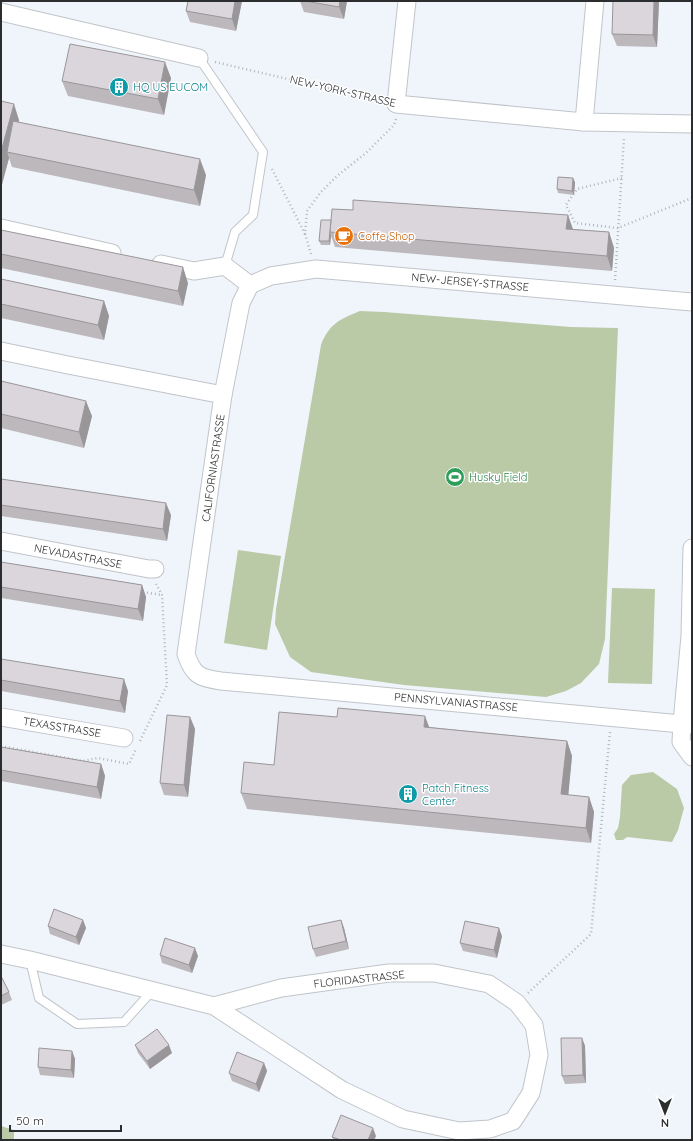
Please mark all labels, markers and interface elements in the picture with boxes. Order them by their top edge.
street label: NEW-YORK-STRASSE [289,72,397,110]
building icon: HQ US EUCOM [108,76,130,98]
place label: HQ US EUCOM [133,80,208,94]
cafe icon: Coffe Shop [333,225,355,247]
place label: Coffe Shop [358,229,415,243]
street label: NEW-JERSEY-STRASSE [411,270,529,294]
street label: CALIFORNIASTRASSE [199,413,227,523]
sports icon: Husky Field [444,466,466,488]
place label: Husky Field [469,470,527,484]
street label: NEVADASTRASSE [33,541,123,571]
street label: PENNSYLVANIASTRASSE [394,690,518,714]
street label: TEXASSTRASSE [22,714,102,740]
place label: Patch Fitness Center [422,781,489,808]
building icon: Patch Fitness Center [397,783,419,805]
street label: FLORIDASTRASSE [313,967,405,991]
north arrow [645,1093,685,1133]
scale bar [10,1107,121,1133]
text: 50 m [16,1113,44,1128]
text: N [661,1116,669,1130]

